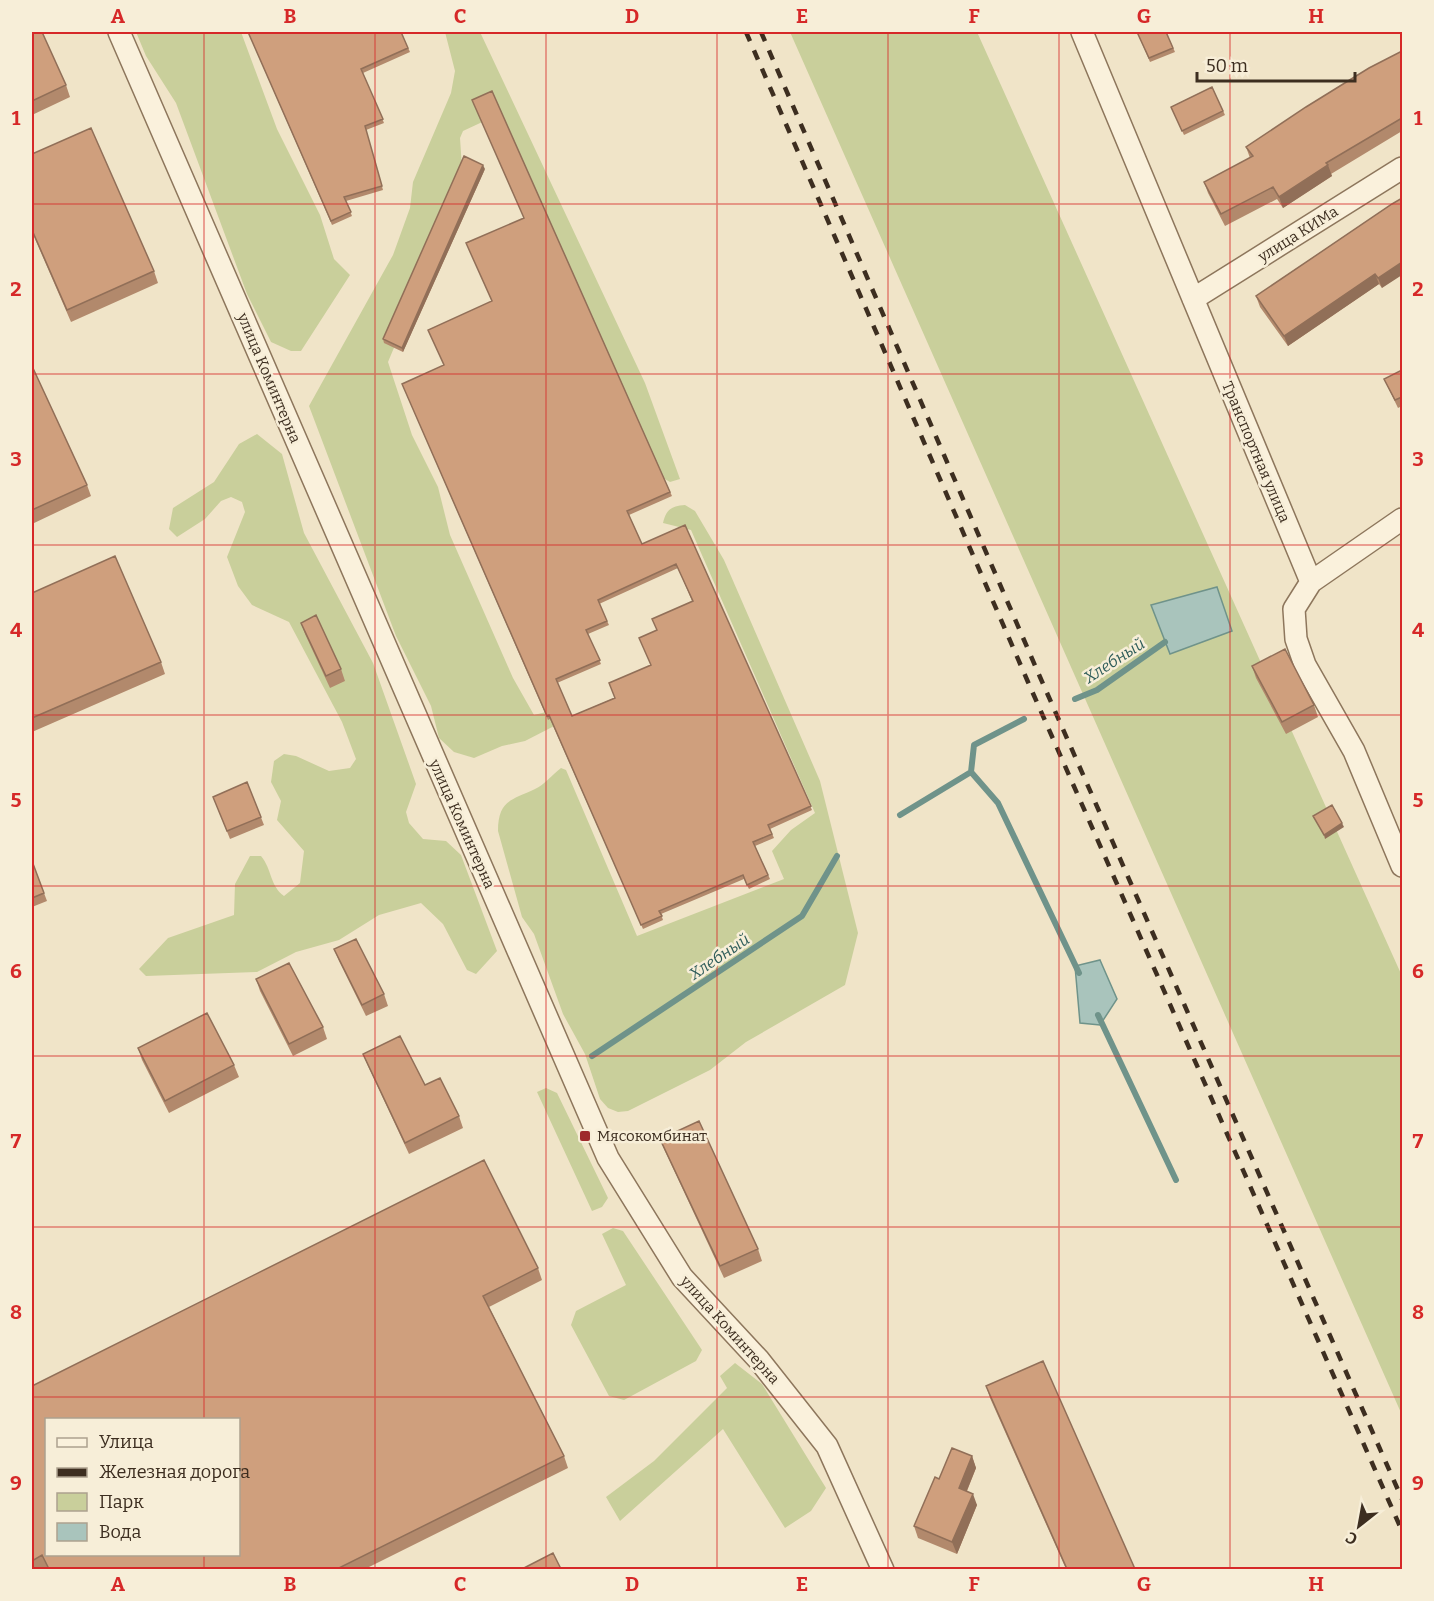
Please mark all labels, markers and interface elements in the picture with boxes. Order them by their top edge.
text: A [111,4,126,28]
text: B [284,4,297,28]
text: C [454,4,466,28]
text: D [625,4,639,28]
text: E [796,4,808,28]
text: F [968,4,980,28]
text: G [1137,4,1151,28]
text: H [1308,4,1324,28]
scale bar [1197,45,1354,83]
text: 50 m [1206,55,1248,77]
text: 1 [12,106,21,130]
text: 1 [1414,106,1423,130]
street label: улица КИМа [1254,202,1341,266]
text: 2 [10,277,22,301]
text: 2 [1412,277,1424,301]
street label: улица Коминтерна [233,309,305,446]
street label: Транспортная улица [1218,379,1294,525]
text: 3 [10,447,22,471]
text: 3 [1412,447,1424,471]
text: 4 [10,618,22,642]
text: 4 [1412,618,1424,642]
water label: Хлебный [1079,634,1148,688]
street label: улица Коминтерна [425,756,499,891]
text: 5 [11,788,22,812]
text: 5 [1413,788,1424,812]
water label: Хлебный [685,929,753,984]
text: 6 [10,959,22,983]
text: 6 [1412,959,1424,983]
place label: Мясокомбинат [597,1127,707,1145]
text: 7 [11,1129,22,1153]
marker: Мясокомбинат [578,1129,592,1143]
text: 7 [1413,1129,1424,1153]
street label: улица Коминтерна [676,1271,783,1388]
text: 8 [10,1300,22,1324]
text: 8 [1412,1300,1424,1324]
legend [45,1418,240,1556]
text: Улица [99,1431,154,1453]
text: Железная дорога [99,1461,250,1483]
text: 9 [10,1471,22,1495]
text: 9 [1412,1471,1424,1495]
text: Парк [99,1491,144,1513]
north arrow [1329,1496,1389,1556]
text: Вода [99,1521,141,1543]
text: С [1342,1528,1361,1549]
text: A [111,1572,126,1596]
text: B [284,1572,297,1596]
text: C [454,1572,466,1596]
text: D [625,1572,639,1596]
text: E [796,1572,808,1596]
text: F [968,1572,980,1596]
text: G [1137,1572,1151,1596]
text: H [1308,1572,1324,1596]

